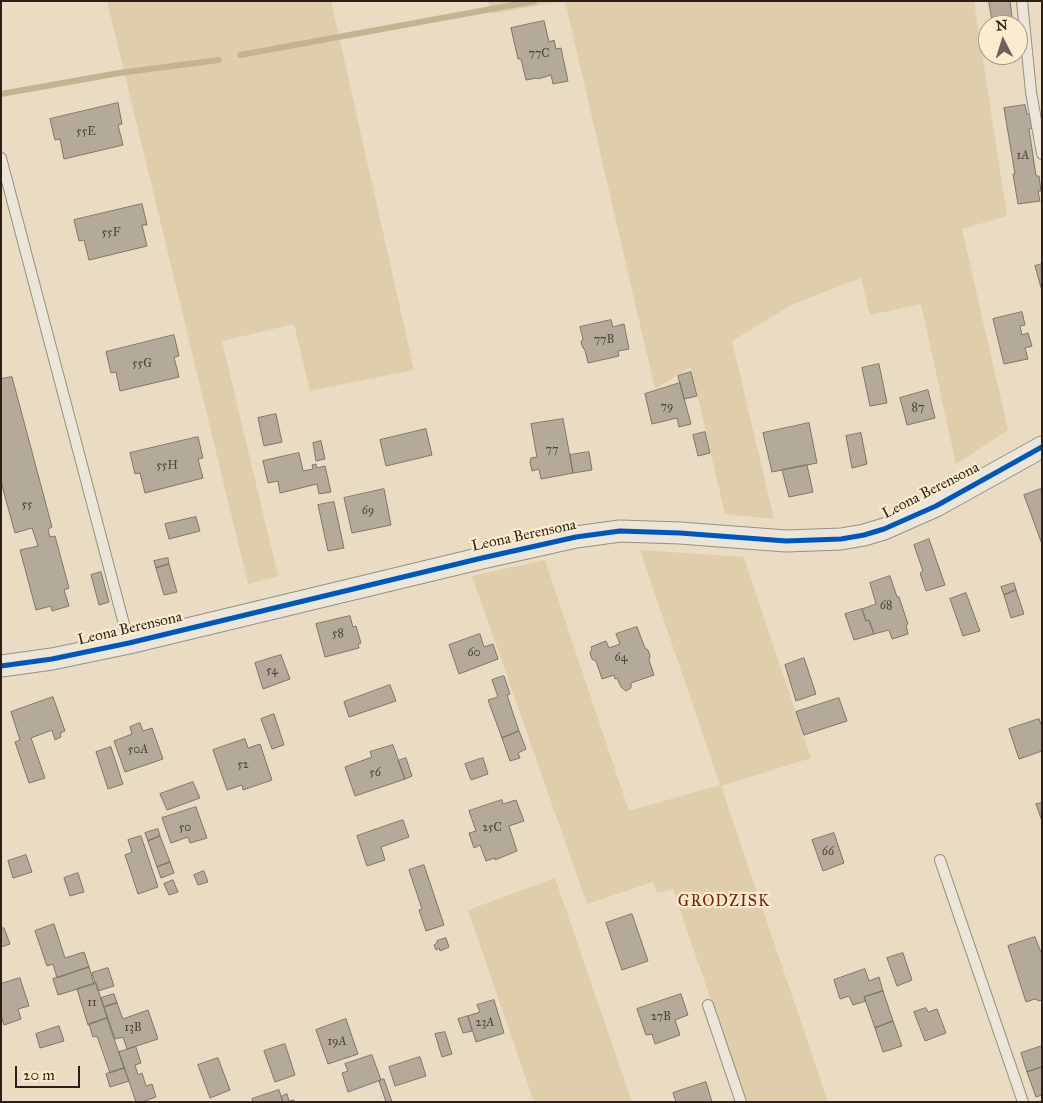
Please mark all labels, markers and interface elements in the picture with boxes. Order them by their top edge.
north arrow [978,15,1028,65]
text: N [995,17,1008,35]
house number: 77C [529,47,549,61]
house number: 55E [76,125,96,139]
house number: 1A [1017,149,1029,163]
house number: 55F [101,226,121,240]
house number: 77B [594,333,614,347]
house number: 55G [132,357,152,371]
house number: 79 [661,400,673,414]
house number: 87 [912,401,924,415]
house number: 77 [546,443,558,457]
house number: 55H [156,459,178,473]
street label: Leona Berensona [880,459,982,523]
house number: 55 [21,498,33,512]
house number: 69 [362,504,374,518]
street label: Leona Berensona [470,516,578,556]
house number: 68 [880,599,892,613]
street label: Leona Berensona [76,608,184,650]
house number: 58 [332,627,344,641]
house number: 60 [467,646,481,660]
house number: 64 [615,651,627,665]
house number: 54 [266,664,278,678]
house number: 50A [128,743,148,757]
house number: 52 [237,758,249,772]
house number: 56 [369,766,381,780]
house number: 50 [179,821,191,835]
house number: 25C [482,821,502,835]
house number: 66 [822,845,834,859]
district label: GRODZISK [677,892,771,912]
house number: 11 [87,996,97,1010]
house number: 27B [651,1010,671,1024]
house number: 23A [476,1016,494,1030]
house number: 13B [124,1021,142,1035]
house number: 19A [327,1035,347,1049]
scale bar [18,1056,82,1088]
text: 20 m [23,1066,55,1084]

